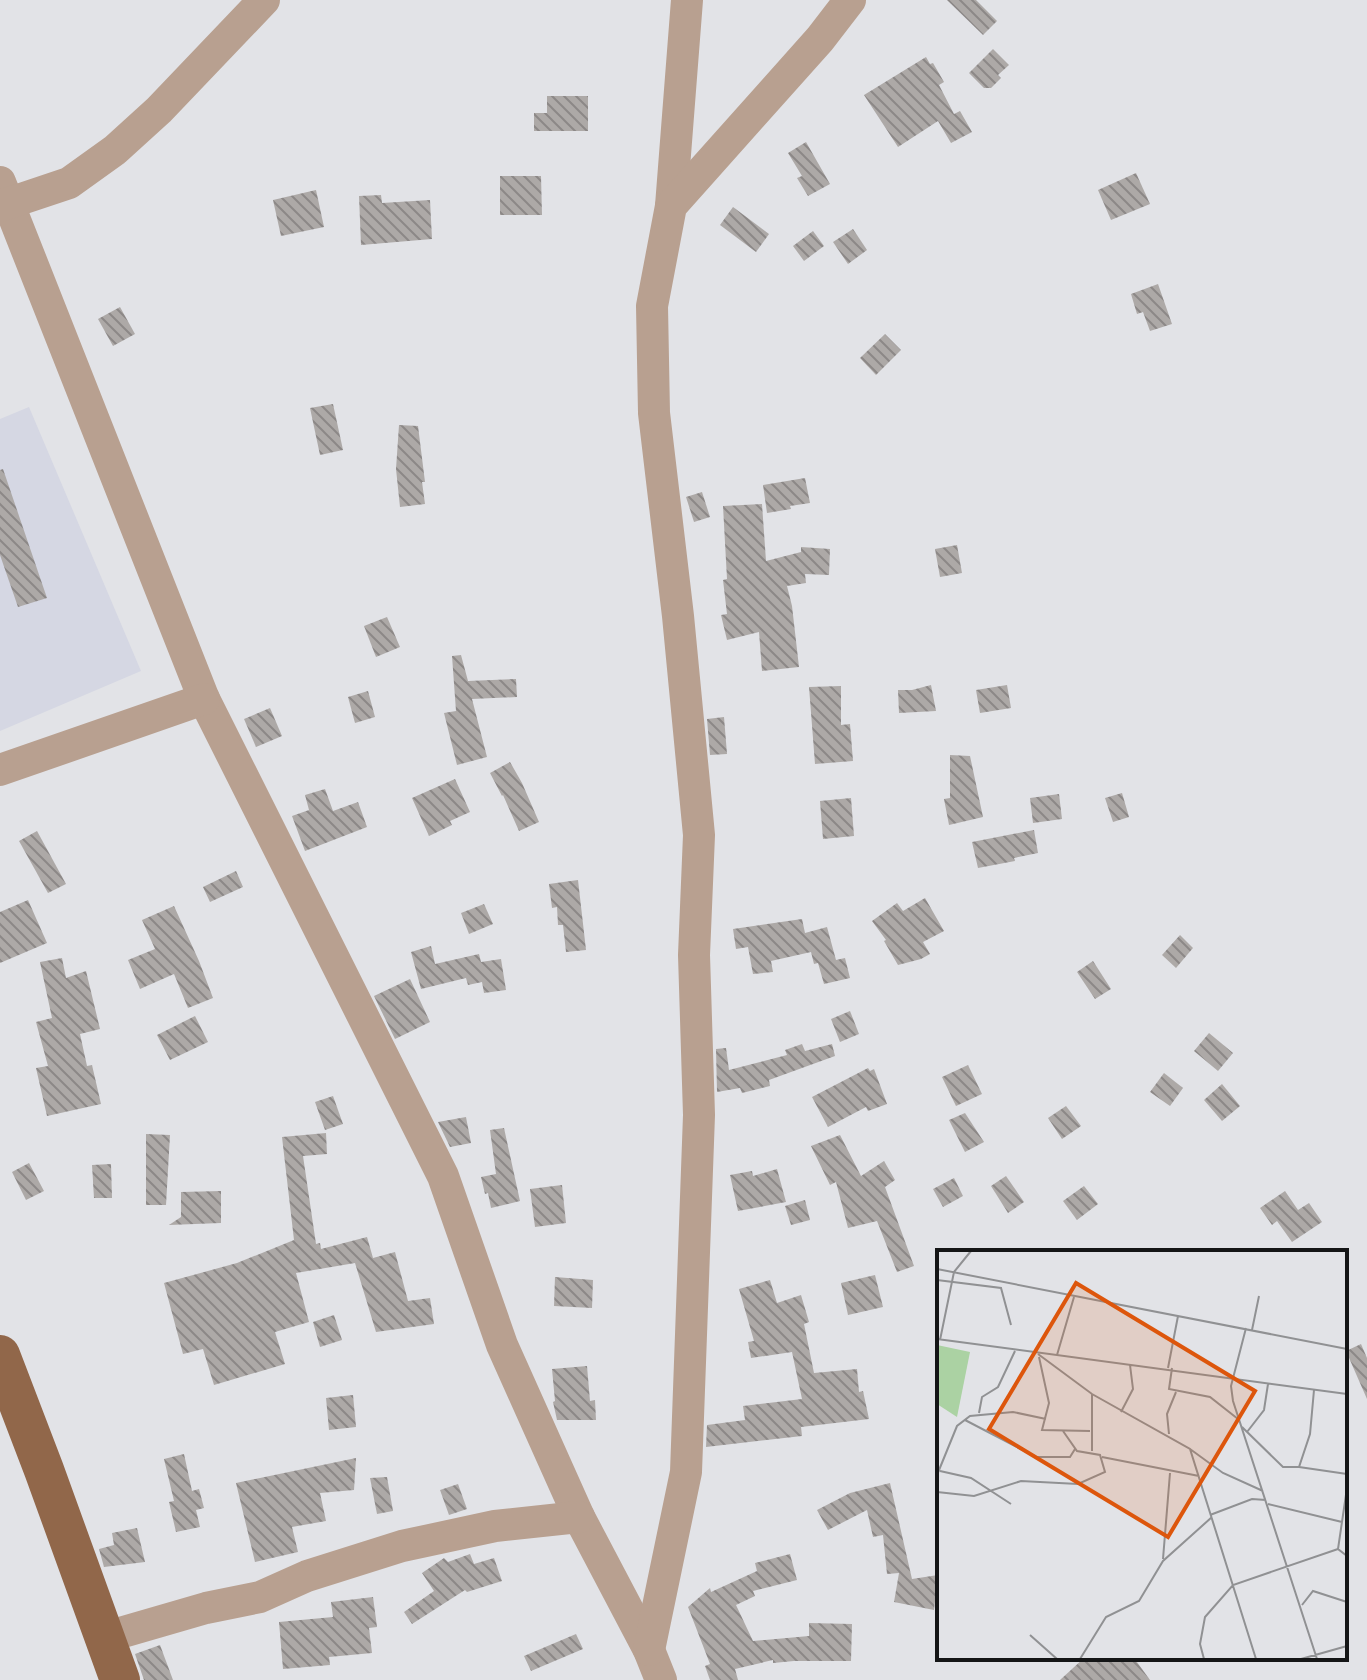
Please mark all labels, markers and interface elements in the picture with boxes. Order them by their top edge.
inset map [937,1250,1347,1660]

